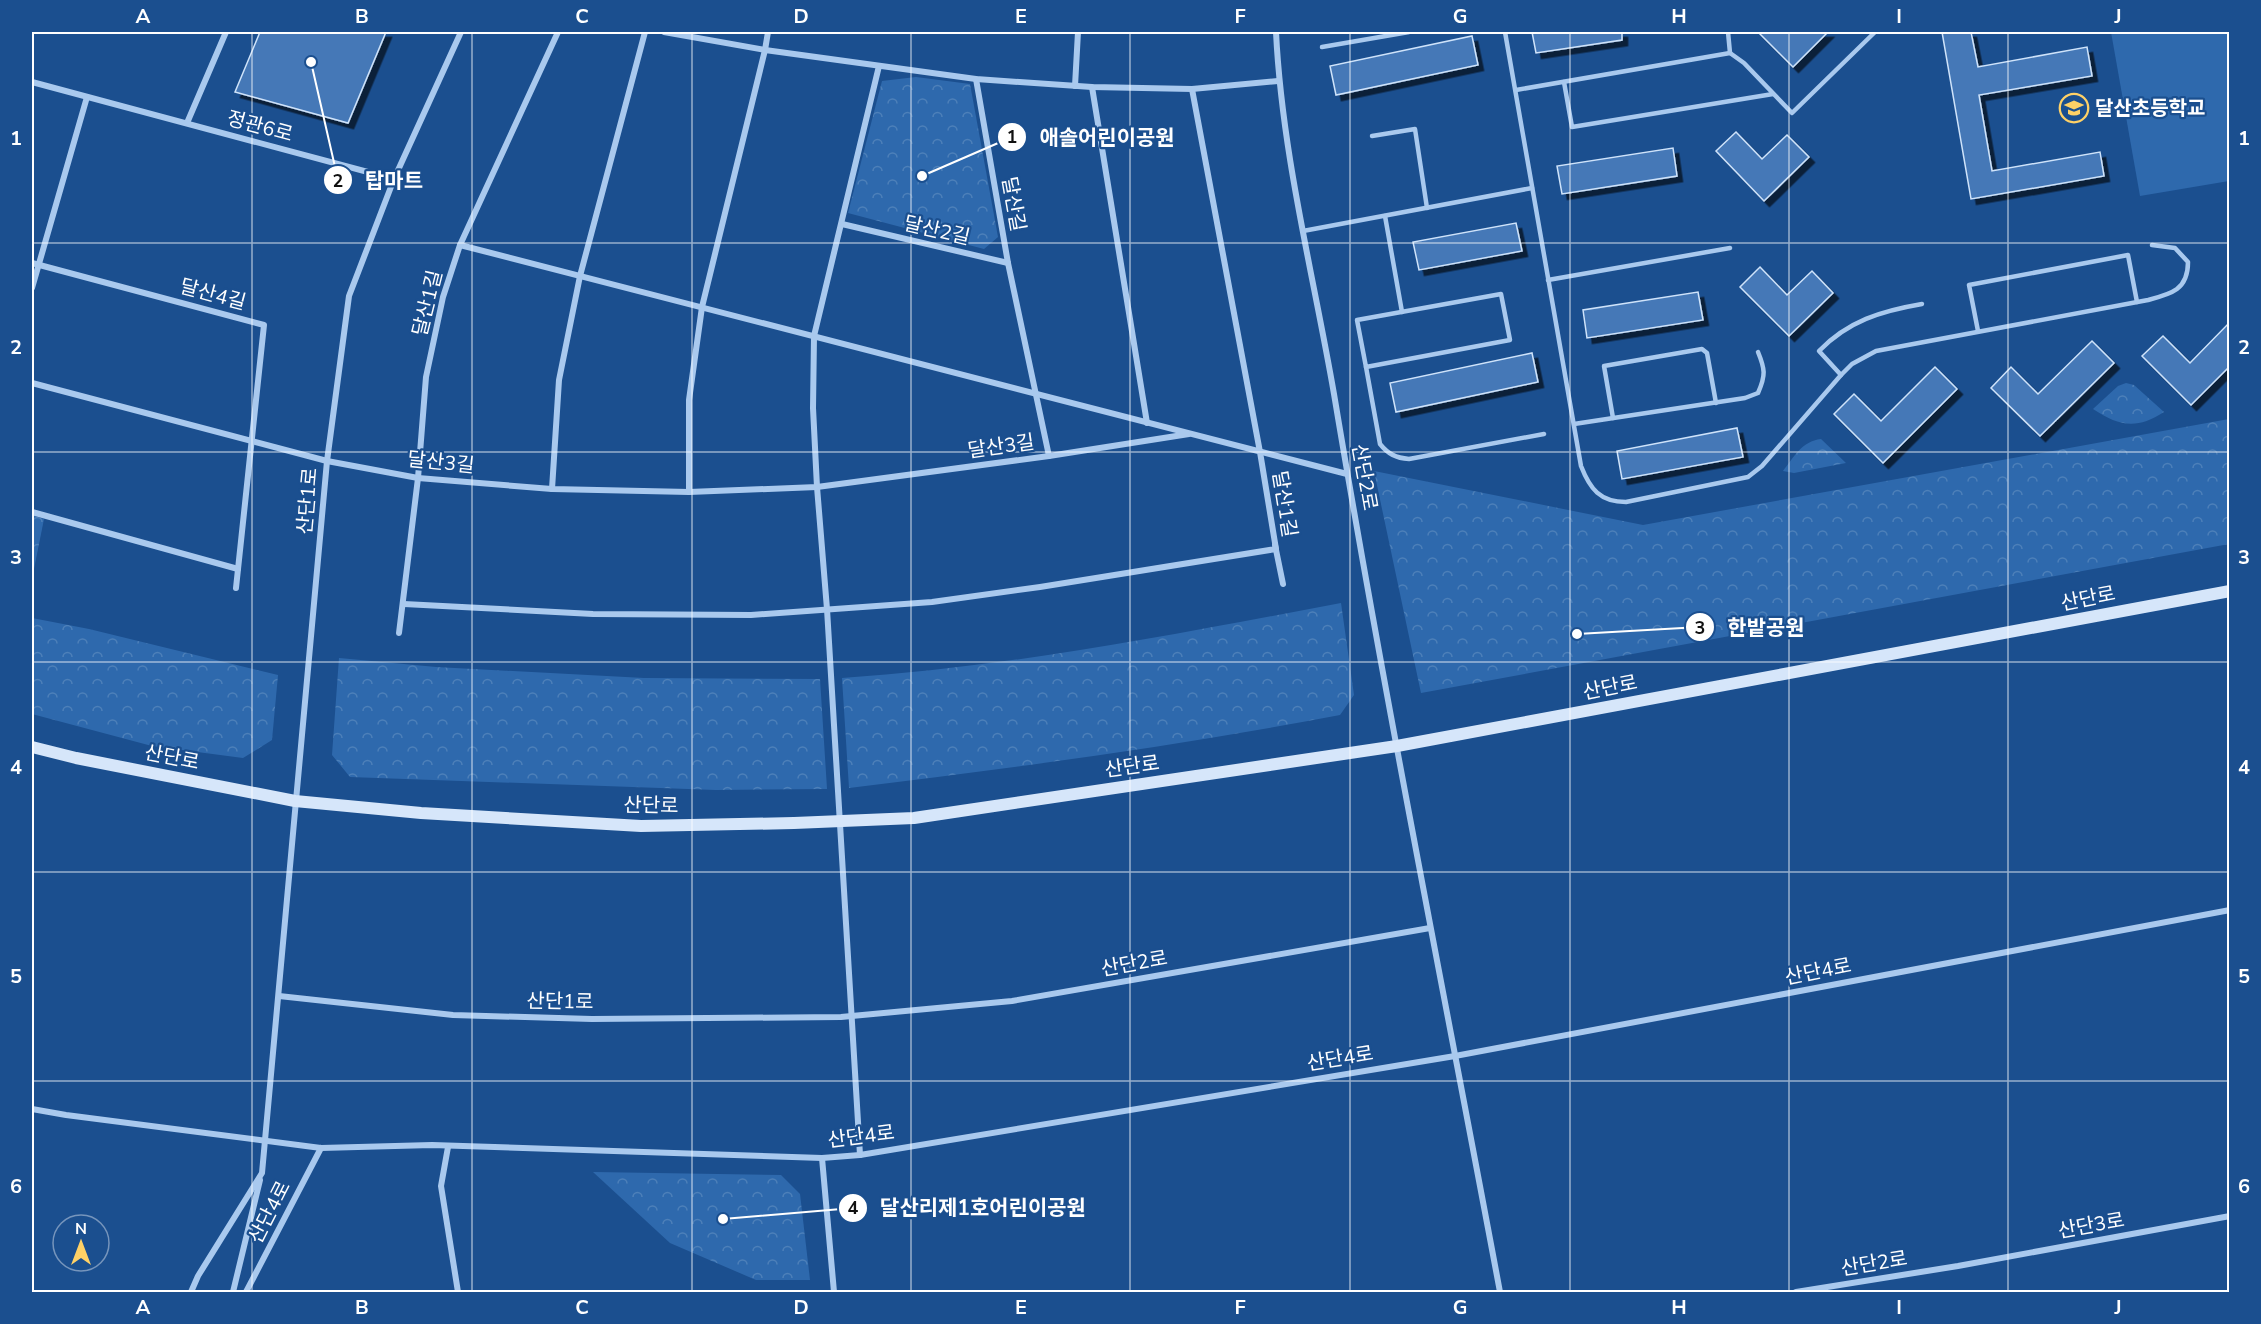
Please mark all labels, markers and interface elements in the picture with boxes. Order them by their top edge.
text: A [136,3,151,30]
text: B [355,3,369,30]
text: C [575,3,589,30]
text: D [793,3,809,30]
text: E [1015,3,1027,30]
text: F [1234,3,1246,30]
text: G [1453,3,1467,30]
text: H [1671,3,1687,30]
text: I [1896,3,1902,30]
text: J [2113,3,2122,30]
school or university icon: 달산초등학교 [2058,92,2090,124]
place label: 달산초등학교 [2095,95,2205,122]
street label: 정관6로 [224,105,296,148]
callout: 애솔어린이공원 [997,118,1186,157]
text: 애솔어린이공원 [1039,124,1175,152]
text: 1 [10,125,22,152]
text: 1 [1007,125,1017,149]
text: 1 [2238,125,2250,152]
callout: 탑마트 [323,161,435,200]
text: 탑마트 [365,167,423,195]
text: 2 [333,169,343,193]
street label: 달산길 [995,175,1032,234]
street label: 달산2길 [901,210,973,251]
street label: 달산1길 [406,267,449,339]
street label: 달산4길 [177,273,249,316]
text: 2 [10,334,22,361]
text: 2 [2238,334,2250,361]
street label: 달산3길 [966,428,1036,465]
street label: 산단2로 [1345,442,1384,513]
street label: 달산3길 [406,446,476,479]
street label: 산단1로 [291,466,324,536]
street label: 달산1길 [1266,469,1303,539]
text: 3 [10,544,22,571]
text: 3 [2238,544,2250,571]
street label: 산단로 [2058,580,2118,617]
callout: 한밭공원 [1685,608,1816,647]
text: 한밭공원 [1727,614,1805,642]
text: 3 [1695,616,1705,640]
street label: 산단로 [1580,669,1640,706]
street label: 산단로 [142,739,202,776]
street label: 산단로 [1103,749,1161,784]
text: 4 [10,754,22,781]
text: 4 [2238,754,2250,781]
street label: 산단로 [623,792,679,819]
street label: 산단2로 [1099,944,1170,983]
street label: 산단4로 [1783,952,1854,991]
text: 5 [10,963,22,990]
text: 5 [2238,963,2250,990]
street label: 산단1로 [526,987,594,1016]
street label: 산단4로 [1305,1040,1375,1077]
street label: 산단4로 [826,1119,896,1154]
text: 6 [10,1173,22,1200]
text: 6 [2238,1173,2250,1200]
street label: 산단4로 [242,1176,297,1248]
callout: 달산리제1호어린이공원 [838,1188,1098,1227]
text: 달산리제1호어린이공원 [880,1194,1086,1222]
text: 4 [848,1196,859,1220]
street label: 산단3로 [2056,1206,2127,1245]
north arrow [51,1213,111,1273]
text: N [75,1218,87,1240]
street label: 산단2로 [1839,1245,1909,1282]
text: A [136,1294,151,1321]
text: B [355,1294,369,1321]
text: C [575,1294,589,1321]
text: D [793,1294,809,1321]
text: E [1015,1294,1027,1321]
text: F [1234,1294,1246,1321]
text: G [1453,1294,1467,1321]
text: H [1671,1294,1687,1321]
text: I [1896,1294,1902,1321]
text: J [2113,1294,2122,1321]

